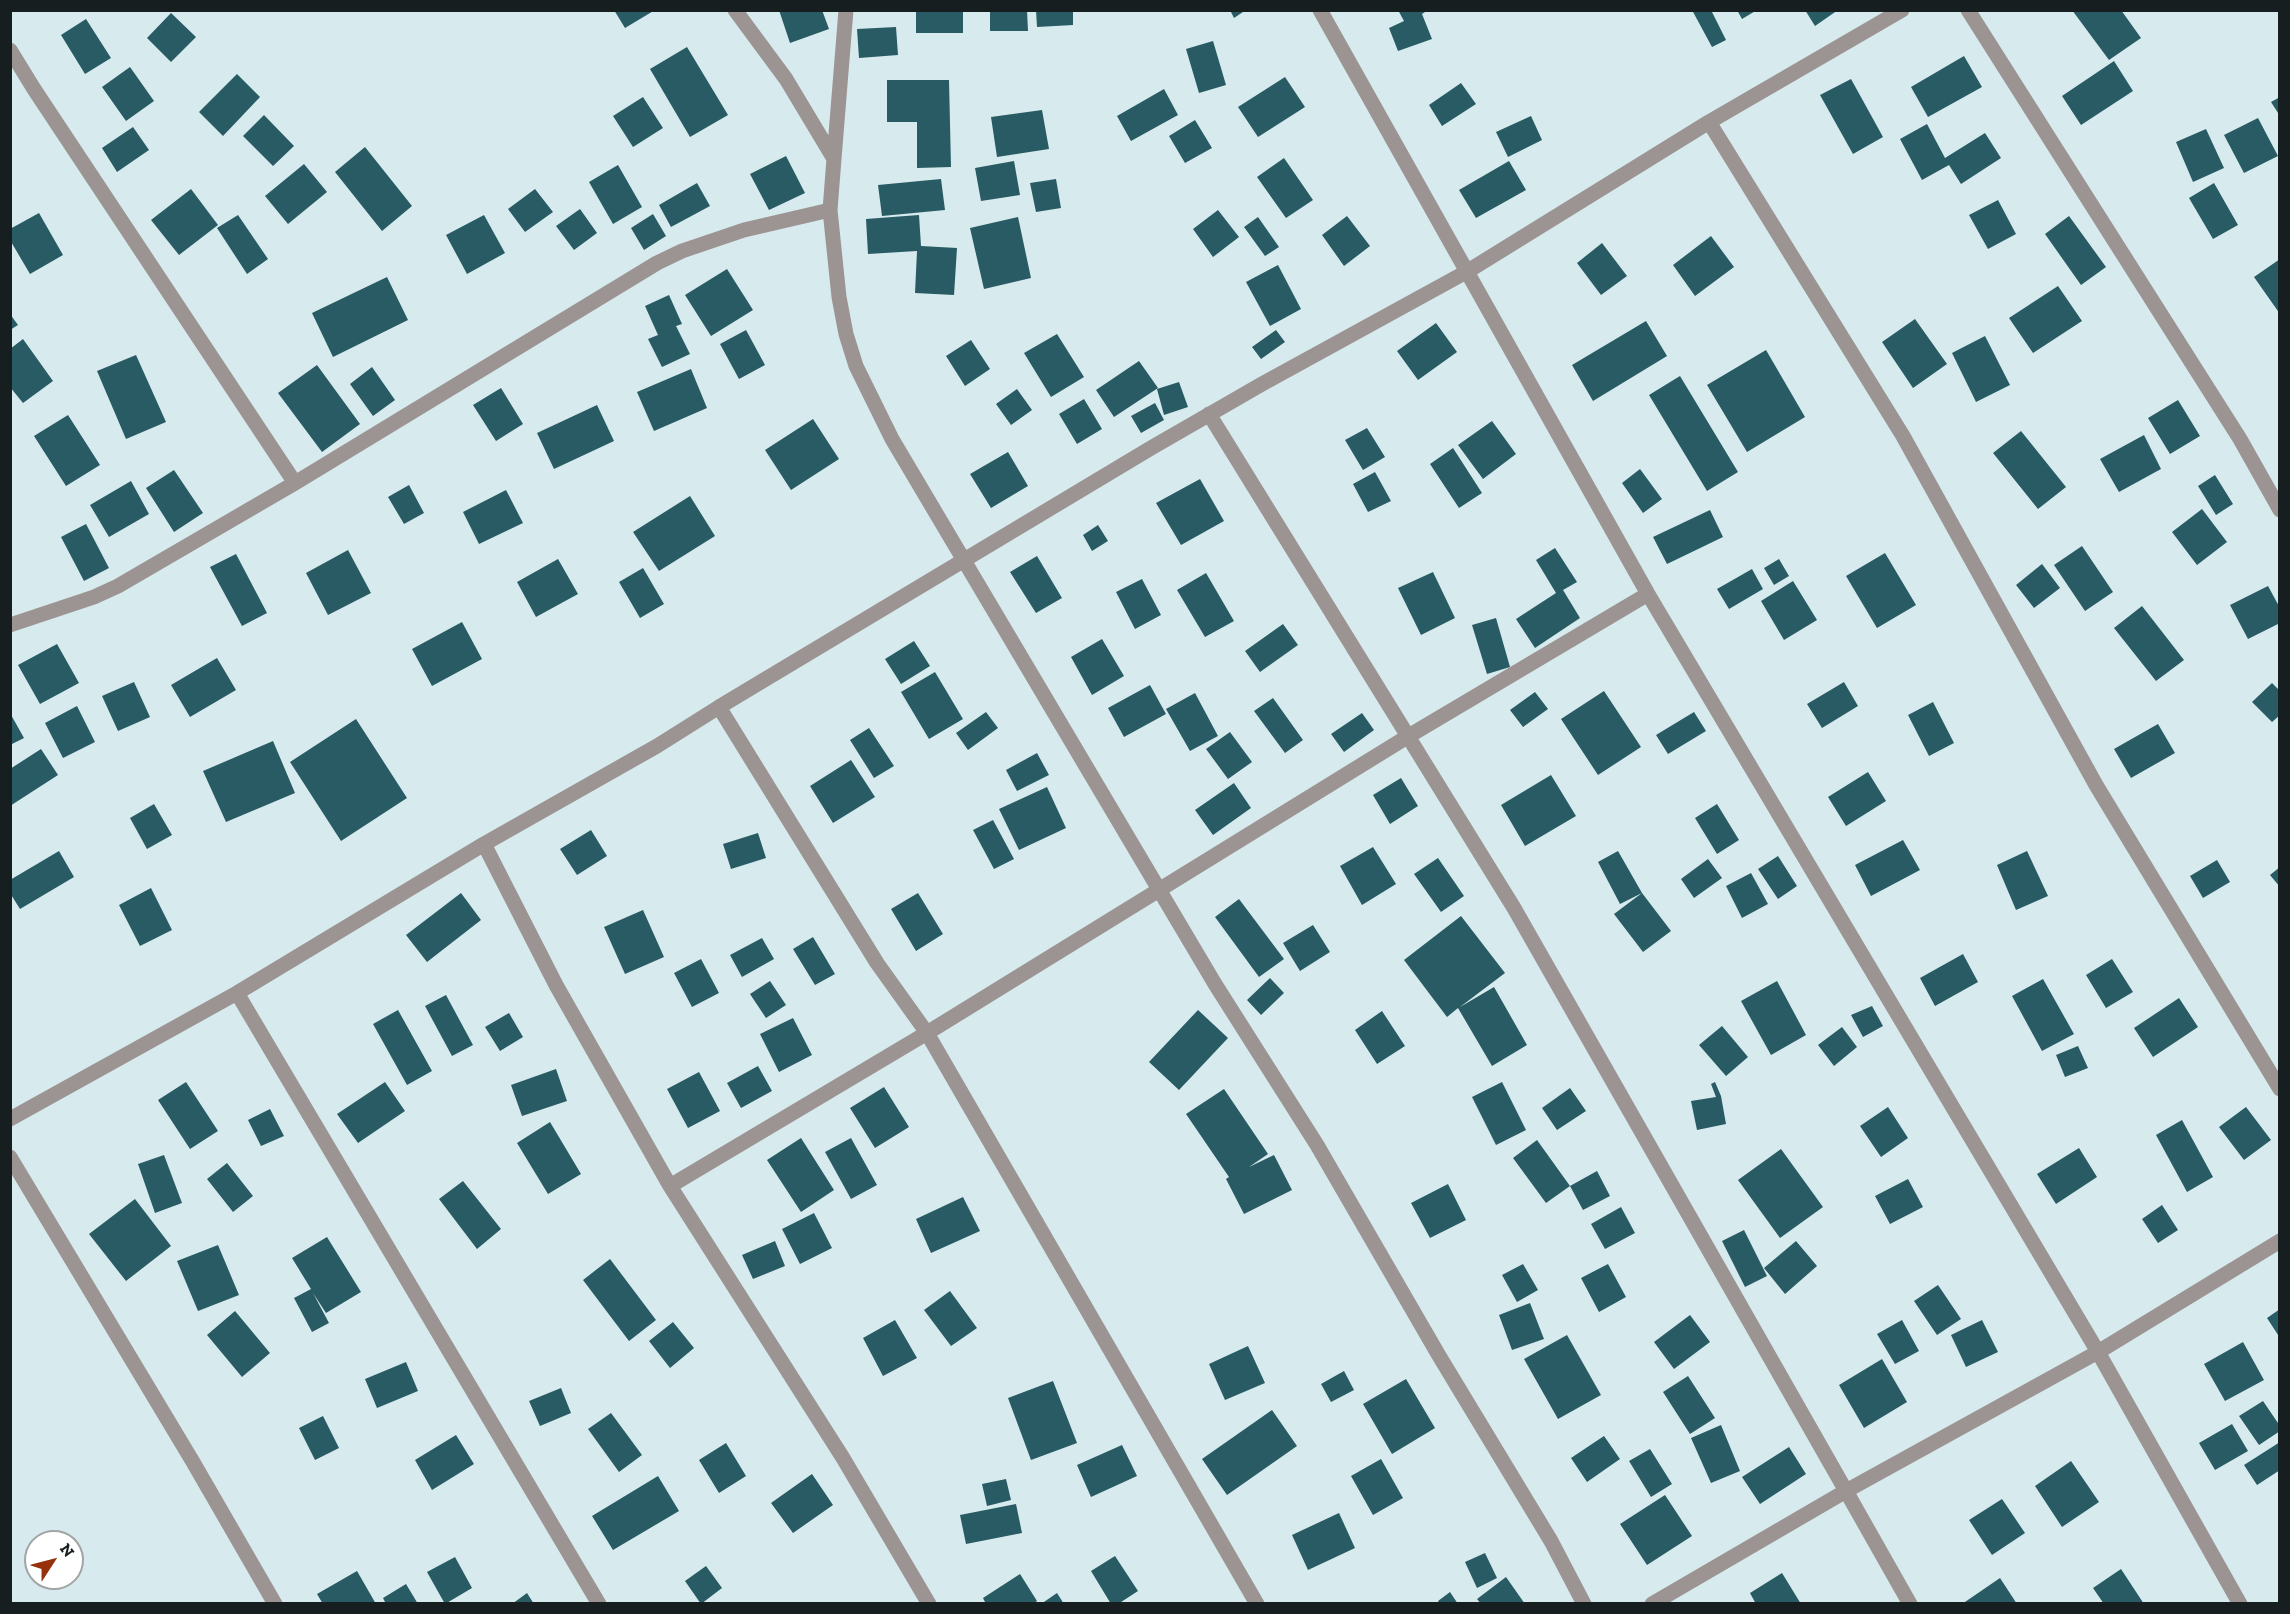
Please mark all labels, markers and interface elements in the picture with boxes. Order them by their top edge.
north arrow [24,1530,84,1590]
text: N [56,1540,79,1561]

